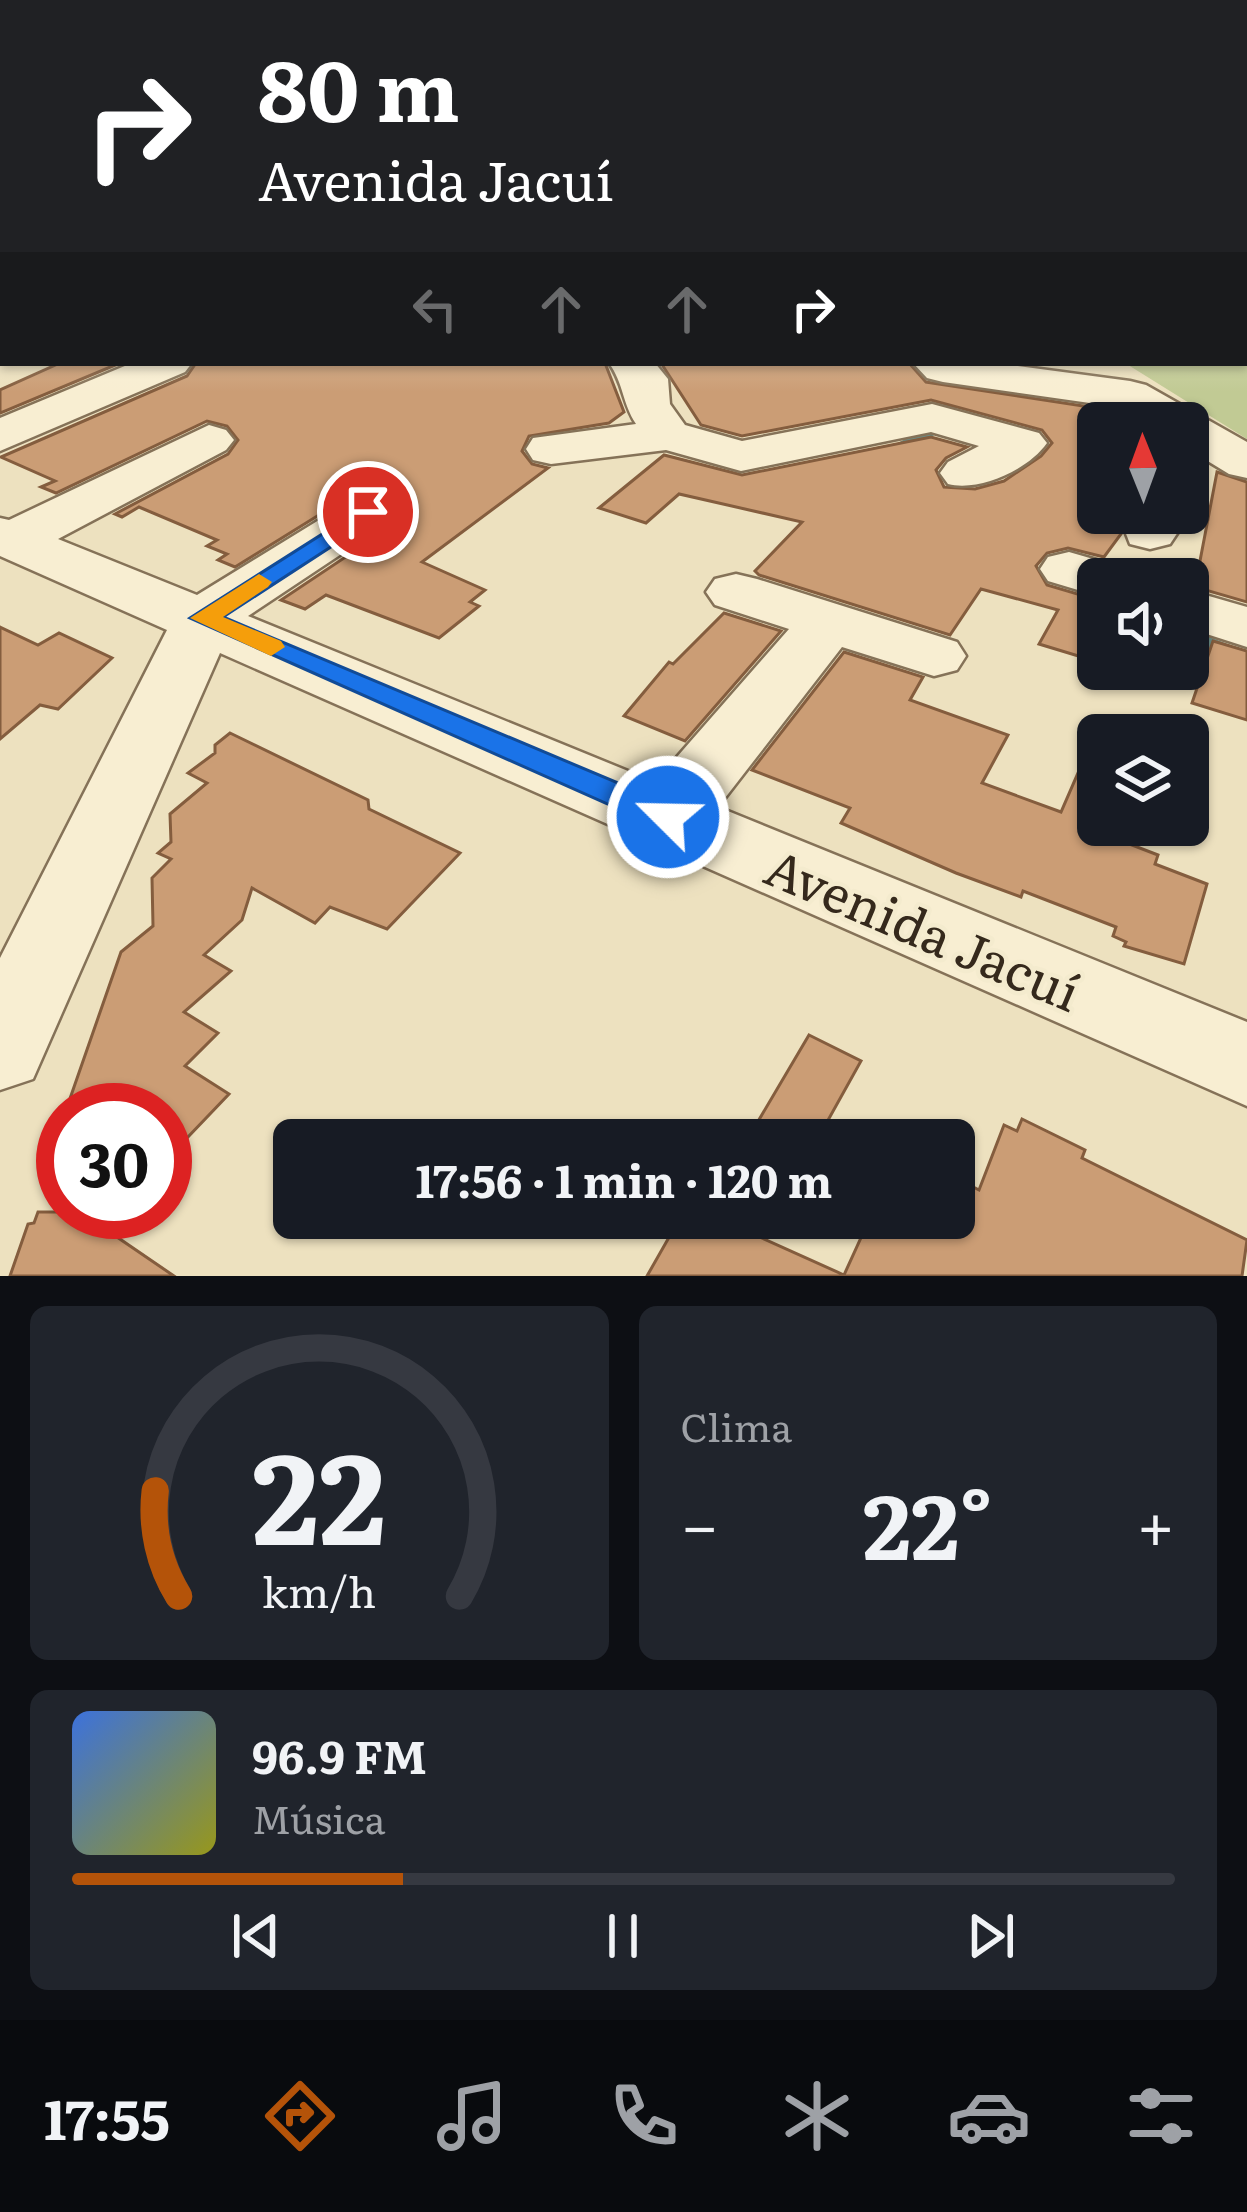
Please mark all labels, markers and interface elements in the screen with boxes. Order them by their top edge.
text: 80 m [258,23,460,148]
icon: right [60,48,216,204]
text: Avenida Jacuí [258,137,613,218]
icon: left [402,276,468,342]
icon: ahead [528,276,594,342]
icon: ahead [654,276,720,342]
icon: right [780,276,846,342]
north arrow [1077,402,1209,534]
map controls [1077,402,1209,846]
pin [317,461,419,563]
icon: arrive [335,479,401,545]
button: sound [1077,558,1209,690]
button: layers [1077,714,1209,846]
position arrow [605,754,731,880]
street label: Avenida Jacuí [755,826,1093,1028]
speed limit sign: 30 [36,1083,192,1239]
text: 17:56 · 1 min · 120 m [416,1145,832,1212]
text: Clima [681,1396,792,1454]
text: 22 [252,1398,386,1583]
text: 22° [863,1454,993,1588]
text: − [681,1472,719,1570]
text: + [1137,1472,1175,1570]
text: km/h [262,1558,376,1621]
text: 96.9 FM [252,1721,427,1788]
text: Música [252,1788,386,1846]
icon: previous [223,1903,289,1969]
icon: pause [590,1903,656,1969]
icon: next [958,1903,1024,1969]
icon: directions [258,2074,342,2158]
icon: music [430,2074,514,2158]
icon: phone [602,2074,686,2158]
icon: climate [775,2074,859,2158]
icon: car [947,2074,1031,2158]
icon: filters [1119,2074,1203,2158]
text: 17:55 [44,2076,170,2157]

